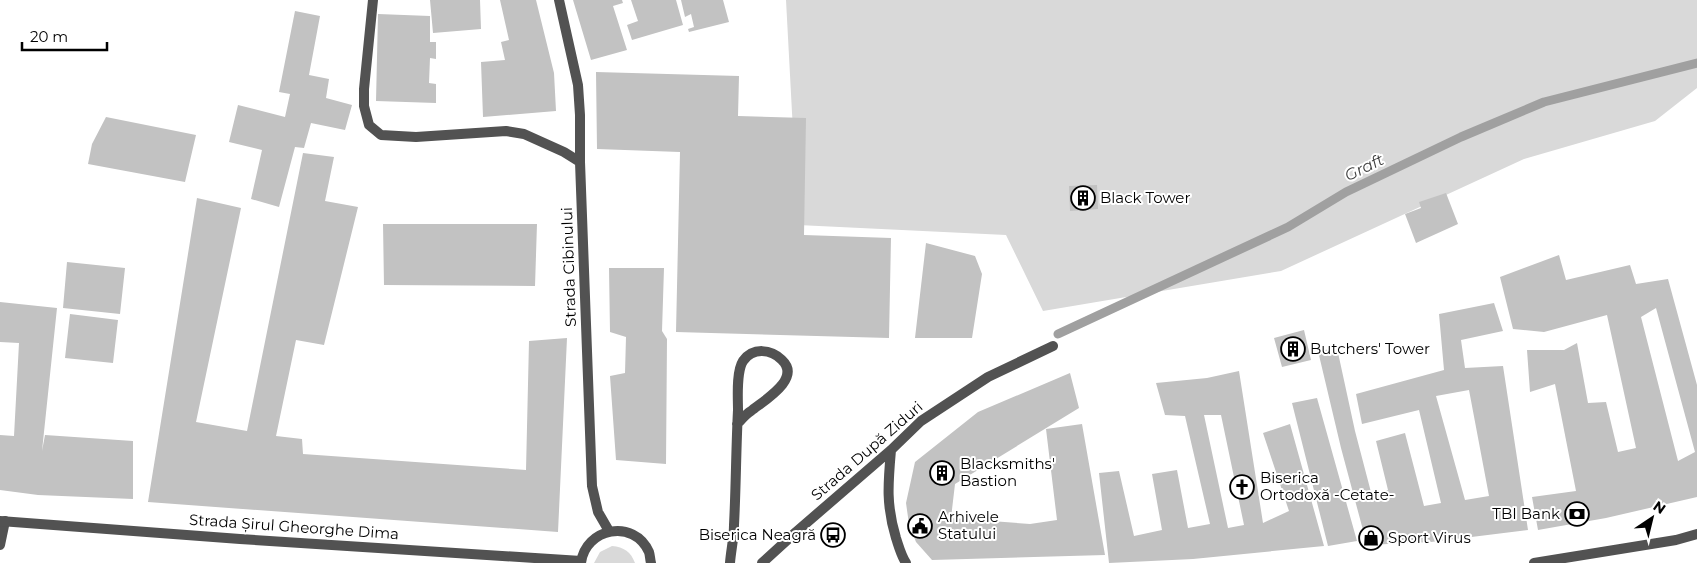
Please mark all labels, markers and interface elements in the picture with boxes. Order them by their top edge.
scale bar [22,20,108,52]
text: 20 m [30,27,68,46]
water label: Graft [1341,150,1387,185]
building icon: Black Tower [1070,185,1096,211]
place label: Black Tower [1100,188,1190,207]
street label: Strada Cibinului [557,207,580,327]
building icon: Butchers' Tower [1280,336,1306,362]
place label: Butchers' Tower [1310,339,1430,358]
street label: Strada După Ziduri [807,397,926,504]
place label: Blacksmiths' Bastion [960,454,1055,490]
building icon: Blacksmiths' Bastion [929,460,955,486]
place label: Biserica Ortodoxă -Cetate- [1260,468,1395,504]
church icon: Biserica Ortodoxă -Cetate- [1229,474,1255,500]
north arrow [1627,493,1677,543]
text: N [1650,497,1669,518]
bank icon: TBI Bank [1564,501,1590,527]
place label: TBI Bank [1492,504,1560,523]
place label: Arhivele Statului [938,507,999,543]
street label: Strada Șirul Gheorghe Dima [188,510,400,544]
public building icon: Arhivele Statului [907,513,933,539]
bus stop icon: Biserica Neagră [820,522,846,548]
place label: Biserica Neagră [699,525,816,544]
shop icon: Sport Virus [1358,525,1384,551]
place label: Sport Virus [1388,528,1471,547]

